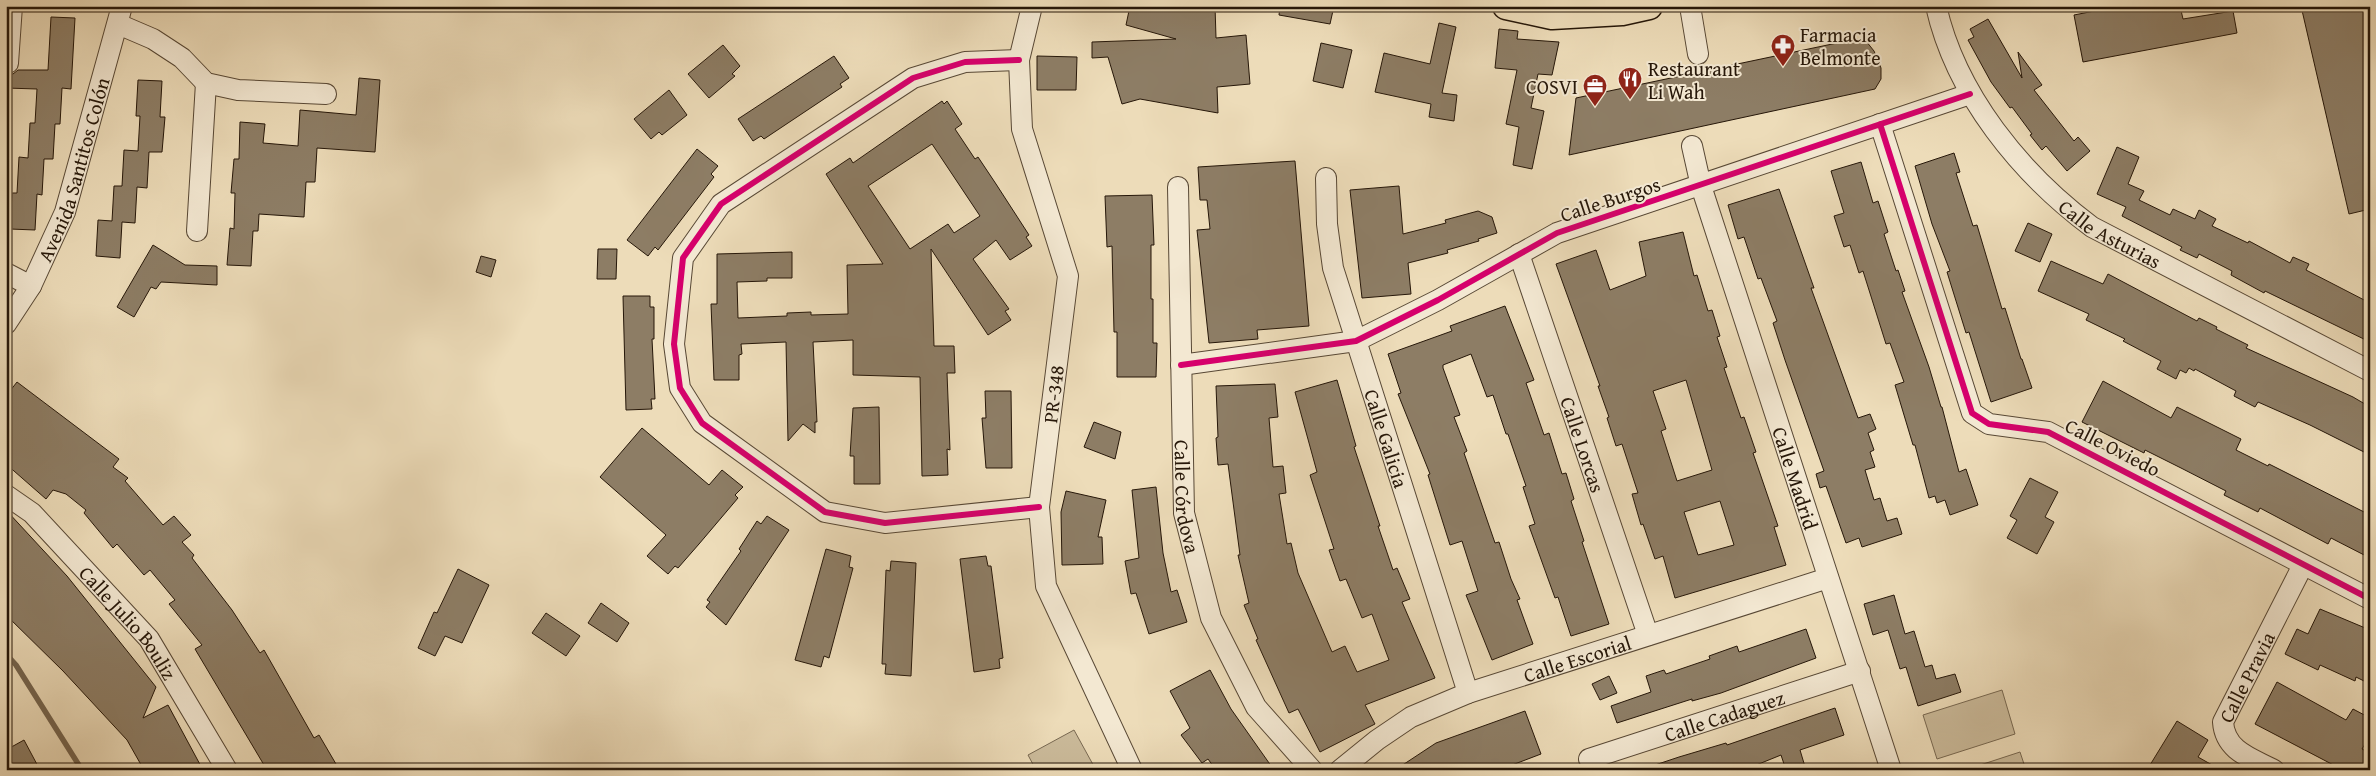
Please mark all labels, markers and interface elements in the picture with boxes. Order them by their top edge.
place label: Farmacia Belmonte [1800,20,1881,72]
pharmacy icon: Farmacia Belmonte [1770,33,1796,67]
place label: Restaurant Li Wah [1648,54,1740,106]
restaurant icon: Restaurant Li Wah [1617,66,1643,100]
place label: COSVI [1526,72,1578,101]
office icon: COSVI [1582,73,1608,107]
street label: Avenida Santitos Colón [30,74,116,266]
street label: Calle Burgos [1556,169,1664,229]
street label: Calle Asturias [2053,192,2167,275]
street label: PR-348 [1035,363,1071,425]
street label: Calle Galicia [1358,385,1416,492]
street label: Calle Lorcas [1554,393,1613,496]
street label: Calle Oviedo [2060,411,2166,483]
street label: Calle Madrid [1766,423,1826,533]
street label: Calle Córdova [1168,440,1208,557]
street label: Calle Julio Bouliz [73,559,185,685]
street label: Calle Pravia [2211,626,2282,727]
street label: Calle Escorial [1520,627,1635,689]
street label: Calle Cadaguez [1660,682,1788,748]

